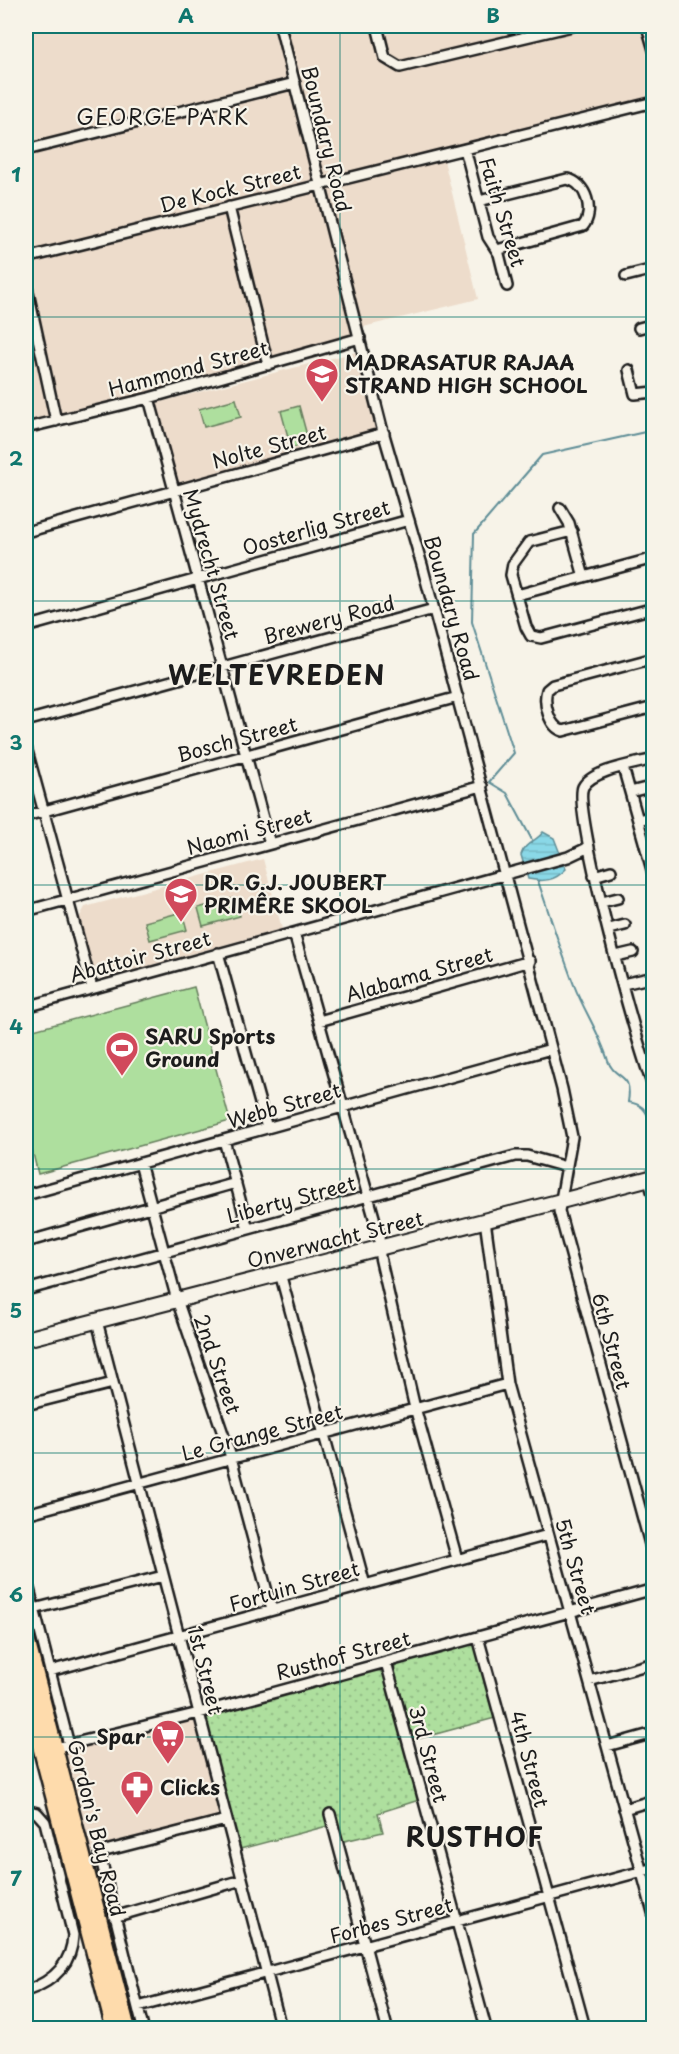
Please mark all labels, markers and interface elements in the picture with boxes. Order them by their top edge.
text: A [178,0,194,30]
text: B [486,0,500,30]
street label: Boundary Road [294,63,360,215]
district label: GEORGE PARK [76,100,250,132]
street label: Faith Street [472,153,534,271]
street label: De Kock Street [156,156,304,220]
text: 1 [11,159,21,189]
street label: Hammond Street [105,332,272,404]
place label: MADRASATUR RAJAA STRAND HIGH SCHOOL [345,347,588,400]
school or university icon: MADRASATUR RAJAA STRAND HIGH SCHOOL [304,356,340,403]
street label: Nolte Street [209,416,329,476]
text: 2 [9,443,23,473]
street label: Mydrecht Street [176,485,248,643]
street label: Oosterlig Street [239,492,393,562]
street label: Boundary Road [417,532,487,684]
street label: Brewery Road [260,587,398,651]
district label: WELTEVREDEN [168,655,386,694]
street label: Bosch Street [173,709,301,769]
text: 3 [9,727,23,757]
street label: Naomi Street [183,800,315,862]
place label: DR. G.J. JOUBERT PRIMÊRE SKOOL [204,867,387,920]
school or university icon: DR. G.J. JOUBERT PRIMÊRE SKOOL [163,876,199,923]
street label: Abattoir Street [66,923,214,989]
street label: Alabama Street [342,939,496,1009]
text: 4 [9,1011,23,1041]
place label: SARU Sports Ground [145,1021,275,1074]
sports icon: SARU Sports Ground [104,1030,140,1077]
street label: Webb Street [224,1074,344,1136]
street label: Liberty Street [223,1167,359,1231]
street label: Onverwacht Street [244,1203,426,1275]
street label: 6th Street [585,1289,639,1393]
text: 5 [10,1295,22,1325]
street label: 2nd Street [187,1310,249,1418]
street label: Le Grange Street [178,1396,346,1468]
street label: 5th Street [548,1515,604,1617]
street label: Fortuin Street [225,1553,363,1619]
text: 6 [9,1579,23,1609]
street label: 1st Street [181,1623,231,1717]
street label: Rusthof Street [272,1623,414,1687]
street label: 3rd Street [402,1702,456,1806]
street label: 4th Street [503,1707,557,1811]
supermarket icon: Spar [150,1718,186,1765]
place label: Spar [96,1721,146,1751]
street label: Gordon's Bay Road [60,1736,134,1920]
pharmacy icon: Clicks [119,1769,155,1816]
place label: Clicks [160,1772,220,1802]
district label: RUSTHOF [406,1817,544,1856]
text: 7 [10,1863,22,1893]
street label: Forbes Street [326,1889,456,1951]

